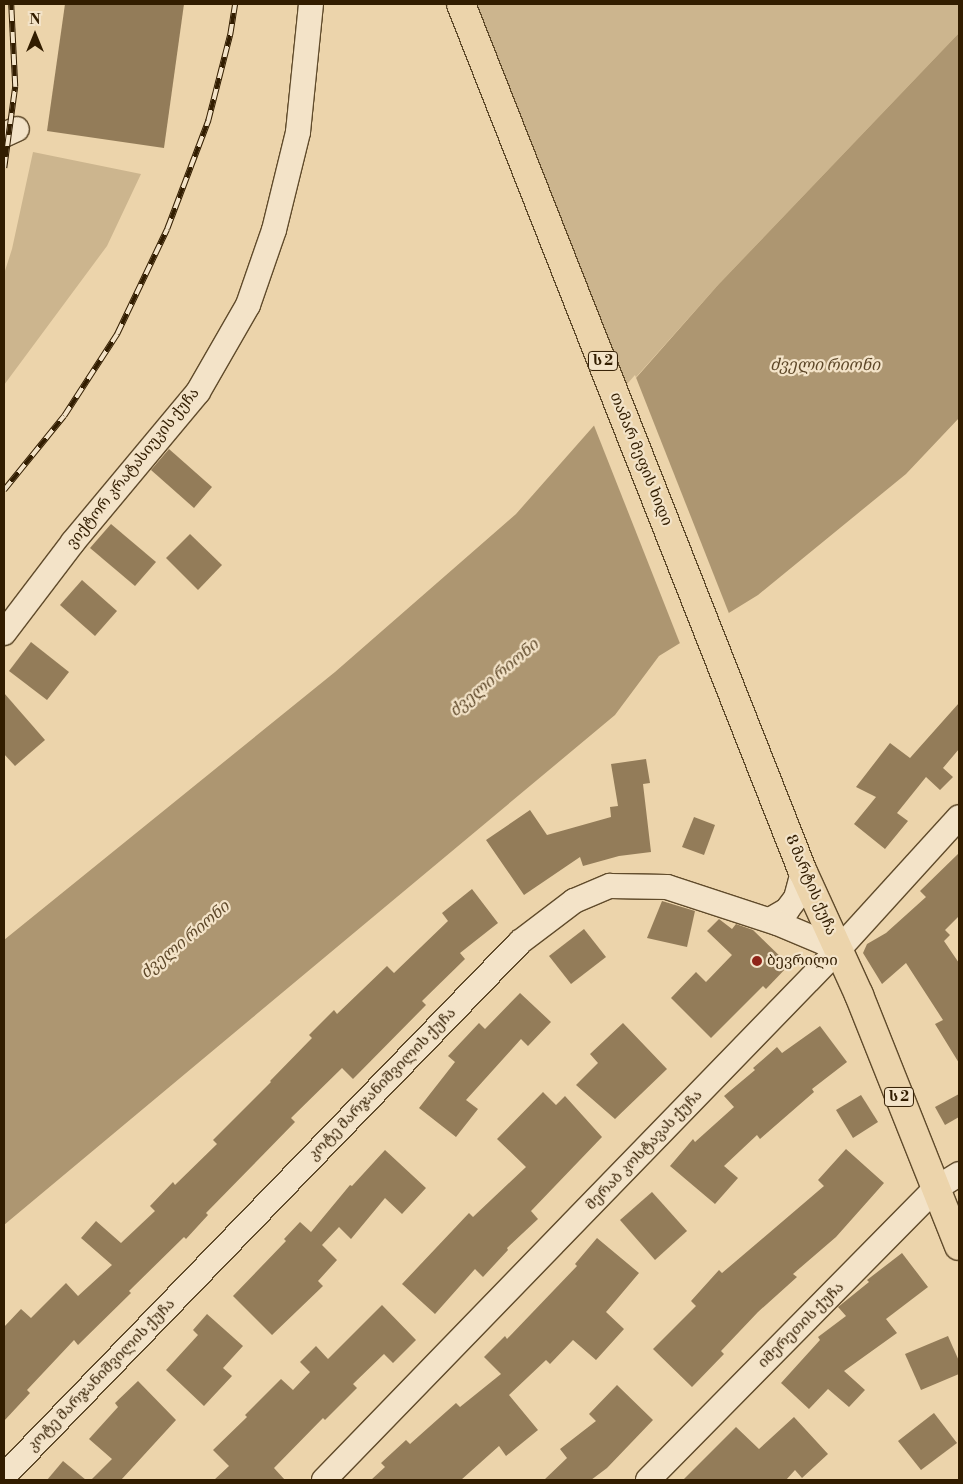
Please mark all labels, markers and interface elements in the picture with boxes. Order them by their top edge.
north arrow [10,10,60,60]
text: N [29,11,41,29]
road number: ს 2 [587,350,619,372]
water label: ძველი რიონი [770,355,880,375]
street label: ვიქტორ კრატასიუკის ქუჩა [63,384,203,552]
street label: თამარ მეფის ხიდი [606,390,676,528]
water label: ძველი რიონი [446,635,542,721]
street label: 8 მარტის ქუჩა [782,832,840,938]
water label: ძველი რიონი [137,897,233,983]
place label: ბევრილი [767,952,838,970]
marker: ბევრილი [751,955,763,967]
street label: კოტე მარჯანიშვილის ქუჩა [304,1004,460,1164]
street label: მერაბ კოსტავას ქუჩა [582,1086,706,1214]
road number: ს 2 [883,1086,915,1108]
street label: იმერეთის ქუჩა [754,1278,848,1372]
street label: კოტე მარჯანიშვილის ქუჩა [23,1295,179,1455]

